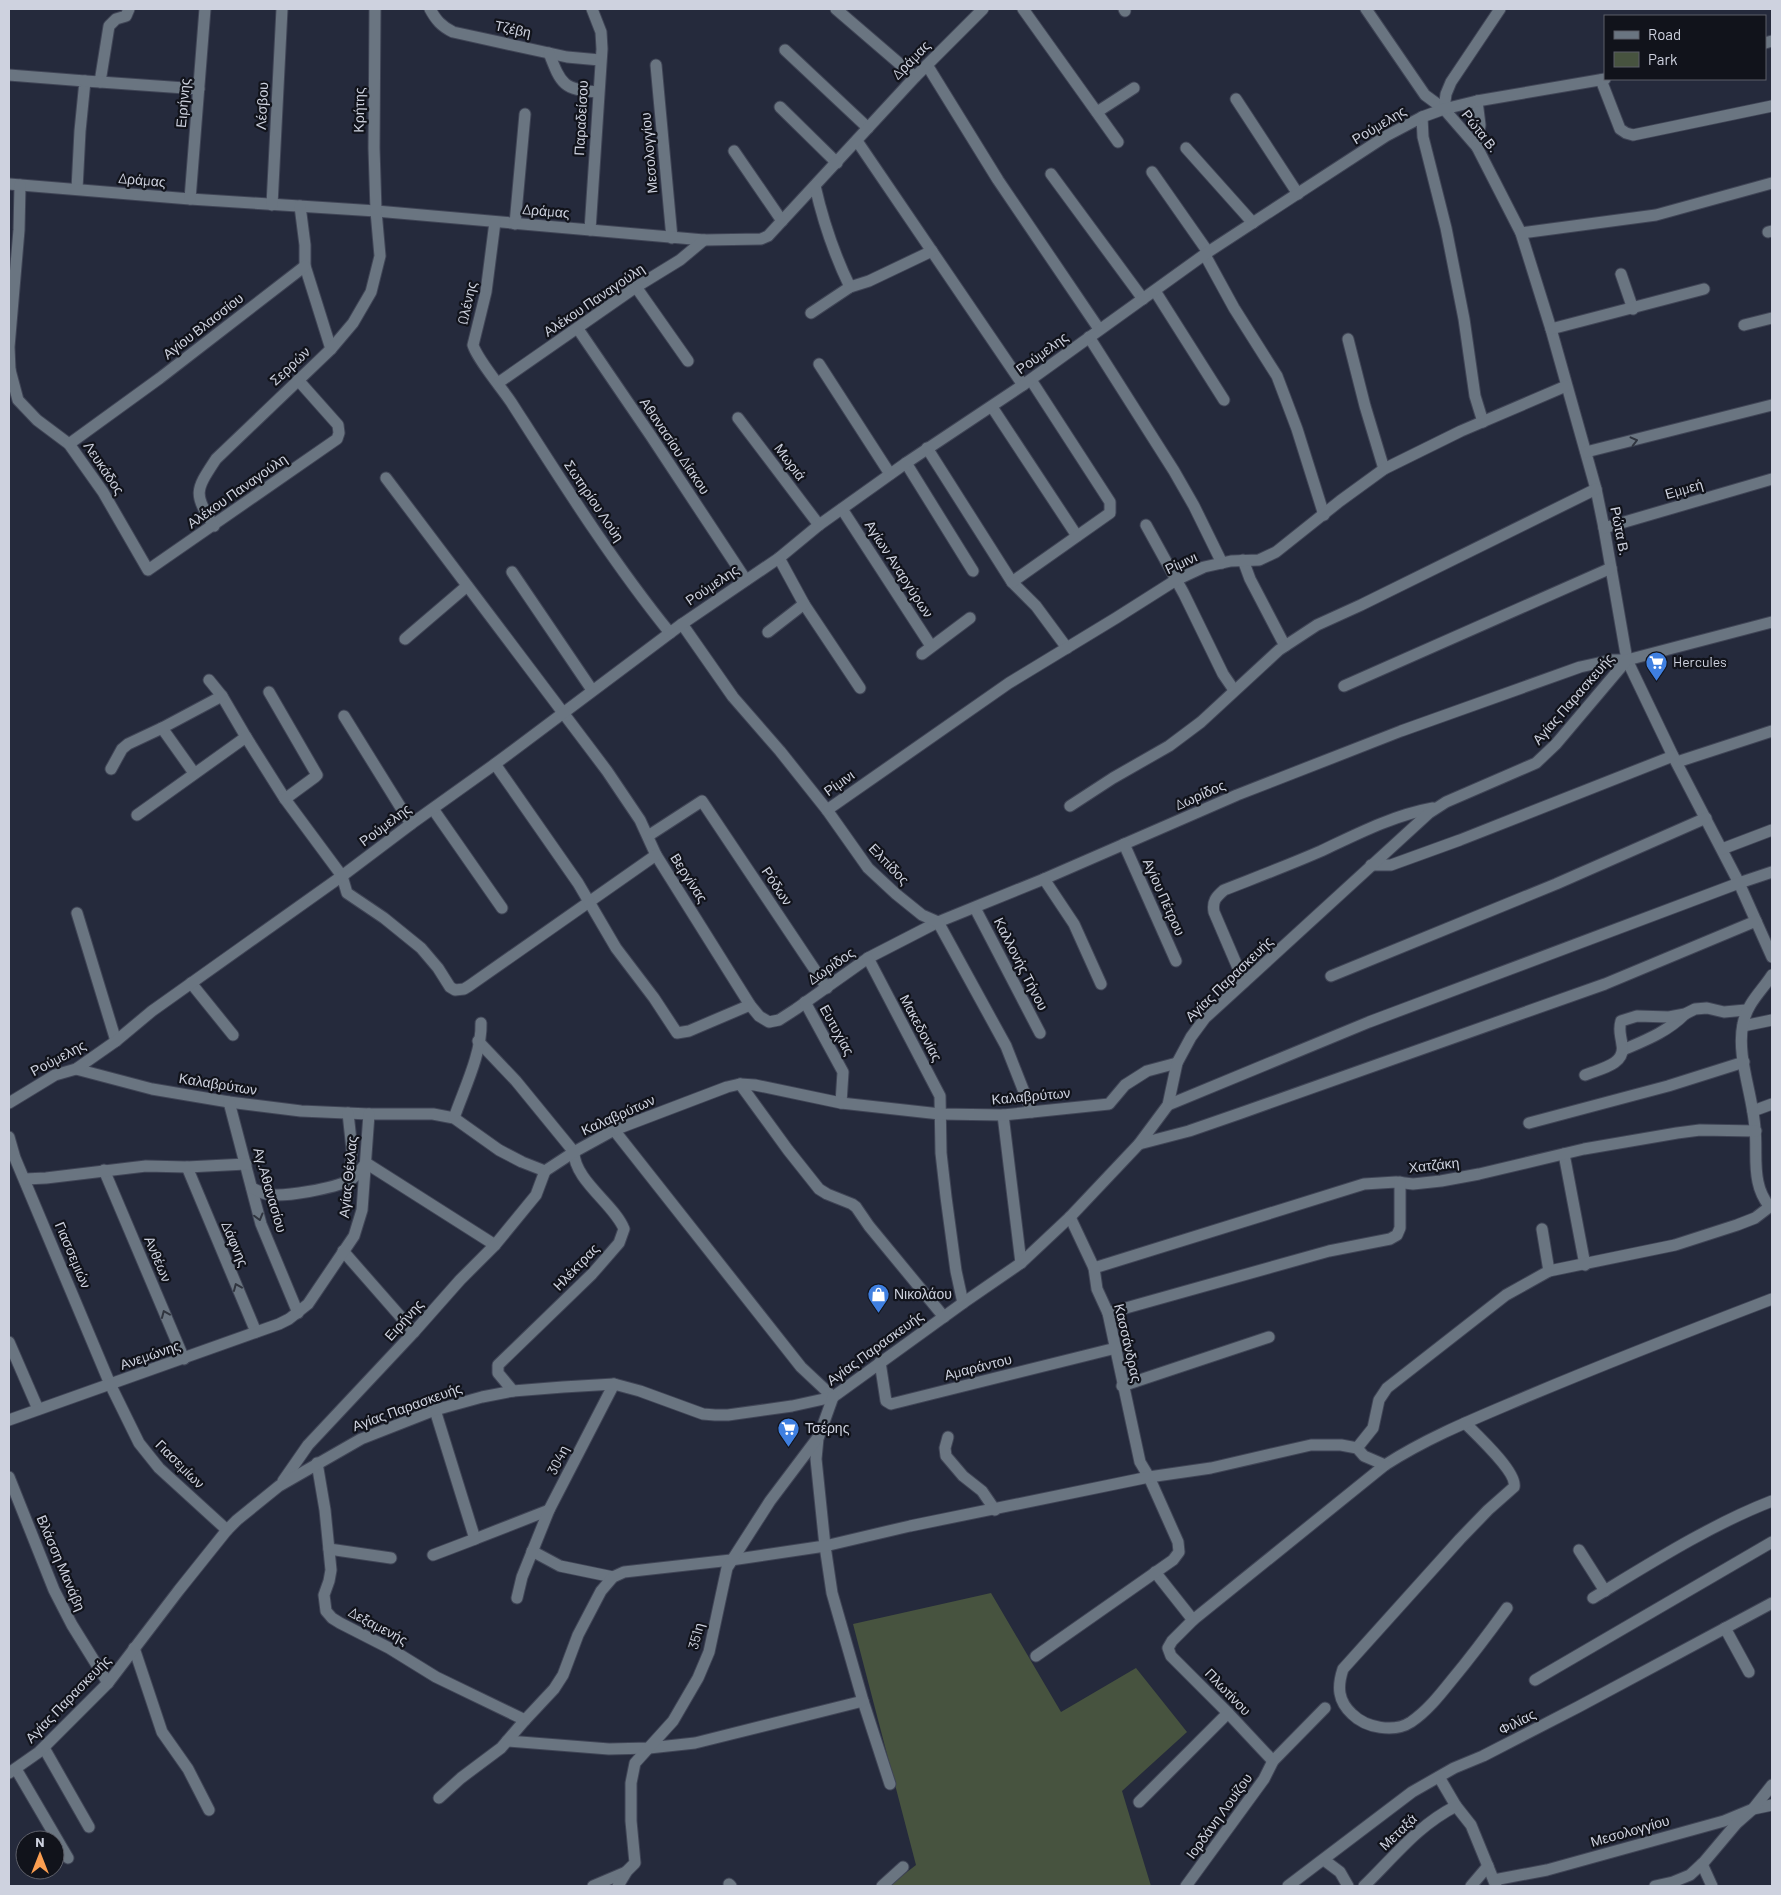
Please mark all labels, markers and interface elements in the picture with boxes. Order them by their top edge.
legend [1604,15,1766,80]
street label: Τζέβη [493,16,533,41]
text: Road [1648,25,1681,43]
street label: Δράμας [888,36,933,83]
text: Park [1648,50,1678,68]
street label: Ειρήνης [172,77,193,128]
street label: Παραδείσου [570,80,591,156]
street label: Λέσβου [252,82,271,130]
street label: Κρήτης [350,87,367,133]
street label: Ρούμελης [1349,102,1409,147]
street label: Ρώτα Β. [1458,106,1502,155]
street label: Μεσολογγίου [636,112,661,194]
street label: Δράμας [118,169,167,190]
street label: Δράμας [522,200,571,221]
street label: Αλέκου Παναγούλη [540,259,647,340]
street label: Ωλένης [453,279,480,326]
street label: Αγίου Βλασσίου [159,289,246,362]
street label: Ρούμελης [1012,328,1071,377]
street label: Σερρών [266,343,313,388]
street label: Αθανασίου Δίακου [637,394,714,497]
one-way arrow [1629,436,1637,446]
street label: Λευκάδος [80,438,129,498]
street label: Μωριά [771,440,810,483]
street label: Αλέκου Παναγούλη [183,450,290,531]
street label: Σωτηρίου Λούη [561,457,628,545]
street label: Εμμεή [1663,475,1705,502]
street label: Ρώτα Β. [1607,505,1634,557]
street label: Αγίων Αναργύρων [862,517,937,621]
street label: Ρίμινι [1162,548,1199,577]
street label: Ρούμελης [682,561,742,608]
street label: Αγίας Παρασκευής [1528,649,1617,748]
supermarket icon: Hercules [1645,650,1669,681]
place label: Hercules [1673,653,1727,670]
street label: Ρίμινι [820,766,857,799]
street label: Δωρίδος [1172,776,1228,813]
street label: Ρούμελης [356,800,414,850]
street label: Ελπίδος [866,839,913,888]
street label: Βεργίνας [667,850,712,906]
street label: Αγίου Πέτρου [1140,856,1189,938]
street label: Ρόδων [758,863,796,908]
street label: Καλλονής Τήνου [991,914,1052,1013]
street label: Αγίας Παρασκευής [1181,932,1276,1025]
street label: Δωρίδος [804,943,858,988]
street label: Μακεδονίας [897,991,946,1064]
street label: Ευτυχίας [817,1001,858,1058]
street label: Ρούμελης [27,1036,89,1079]
street label: Καλαβρύτων [178,1069,258,1098]
street label: Καλαβρύτων [991,1084,1071,1107]
street label: Καλαβρύτων [578,1091,657,1138]
street label: Αγίας Θέκλας [335,1135,360,1219]
street label: Αγ.Αθανασίου [250,1145,291,1234]
street label: Χατζάκη [1408,1153,1460,1176]
one-way arrow [254,1213,264,1221]
street label: Γιασσεμιών [52,1219,95,1291]
street label: Δάφνης [218,1219,253,1269]
street label: Ανθέων [141,1233,176,1284]
street label: Ηλέκτρας [549,1239,602,1294]
shop icon: Νικολάου [866,1282,890,1313]
one-way arrow [233,1284,243,1292]
place label: Νικολάου [894,1285,952,1302]
street label: Ειρήνης [381,1295,427,1344]
street label: Κασσάνδρας [1111,1302,1146,1384]
street label: Αγίας Παρασκευής [823,1307,926,1388]
one-way arrow [161,1310,172,1319]
street label: Ανεμώνης [118,1336,182,1373]
street label: Αμαράντου [942,1350,1013,1383]
street label: Αγίας Παρασκευής [350,1379,464,1434]
supermarket icon: Τσέρης [777,1416,801,1447]
place label: Τσέρης [805,1419,850,1436]
street label: Γιασεμίων [152,1436,208,1492]
street label: 304η [543,1442,572,1477]
street label: Βλάσση Μανάβη [34,1512,89,1613]
street label: Δεξαμενής [346,1603,411,1648]
street label: 351η [684,1621,707,1651]
street label: Αγίας Παρασκευής [22,1651,114,1746]
street label: Πλωτίνου [1202,1665,1255,1719]
street label: Φιλίας [1495,1705,1538,1738]
street label: Ιορδάνη Λουίζου [1182,1770,1255,1862]
street label: Μεταξά [1375,1810,1420,1853]
street label: Μεσολογγίου [1588,1811,1671,1850]
north arrow [15,1830,65,1880]
text: N [35,1833,45,1850]

